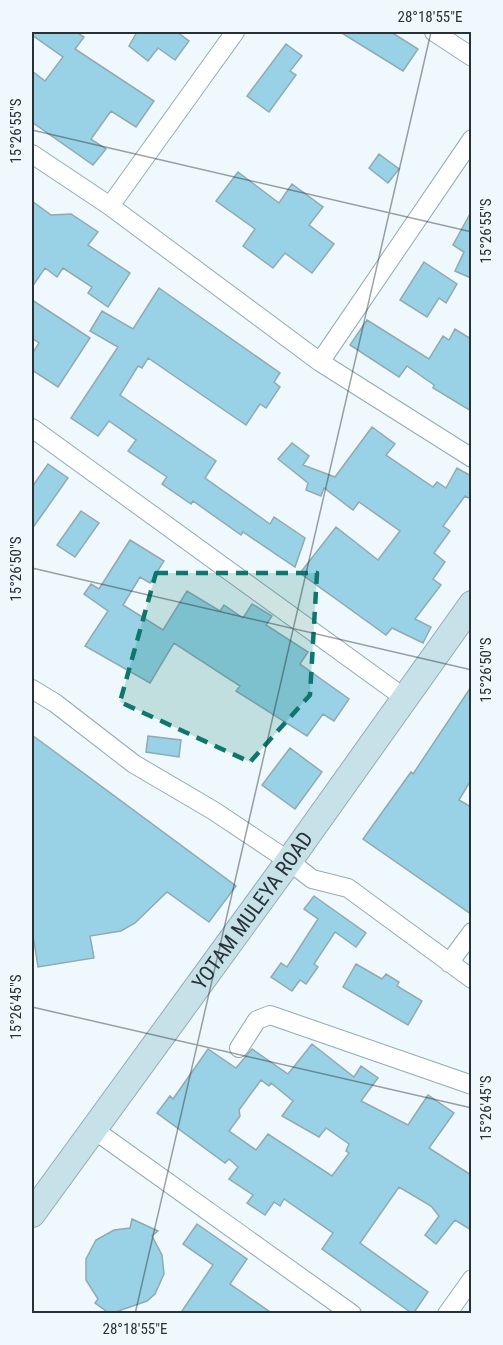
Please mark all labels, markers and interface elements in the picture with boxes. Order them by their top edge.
text: 28°18'55"E [398,8,462,26]
text: 15°26'55"S [7,98,25,164]
text: 15°26'55"S [477,198,495,264]
text: 15°26'50"S [7,536,25,602]
text: 15°26'50"S [477,637,495,703]
street label: YOTAM MULEYA ROAD [187,827,318,994]
text: 15°26'45"S [7,974,25,1040]
text: 15°26'45"S [477,1075,495,1141]
text: 28°18'55"E [103,1320,167,1338]

